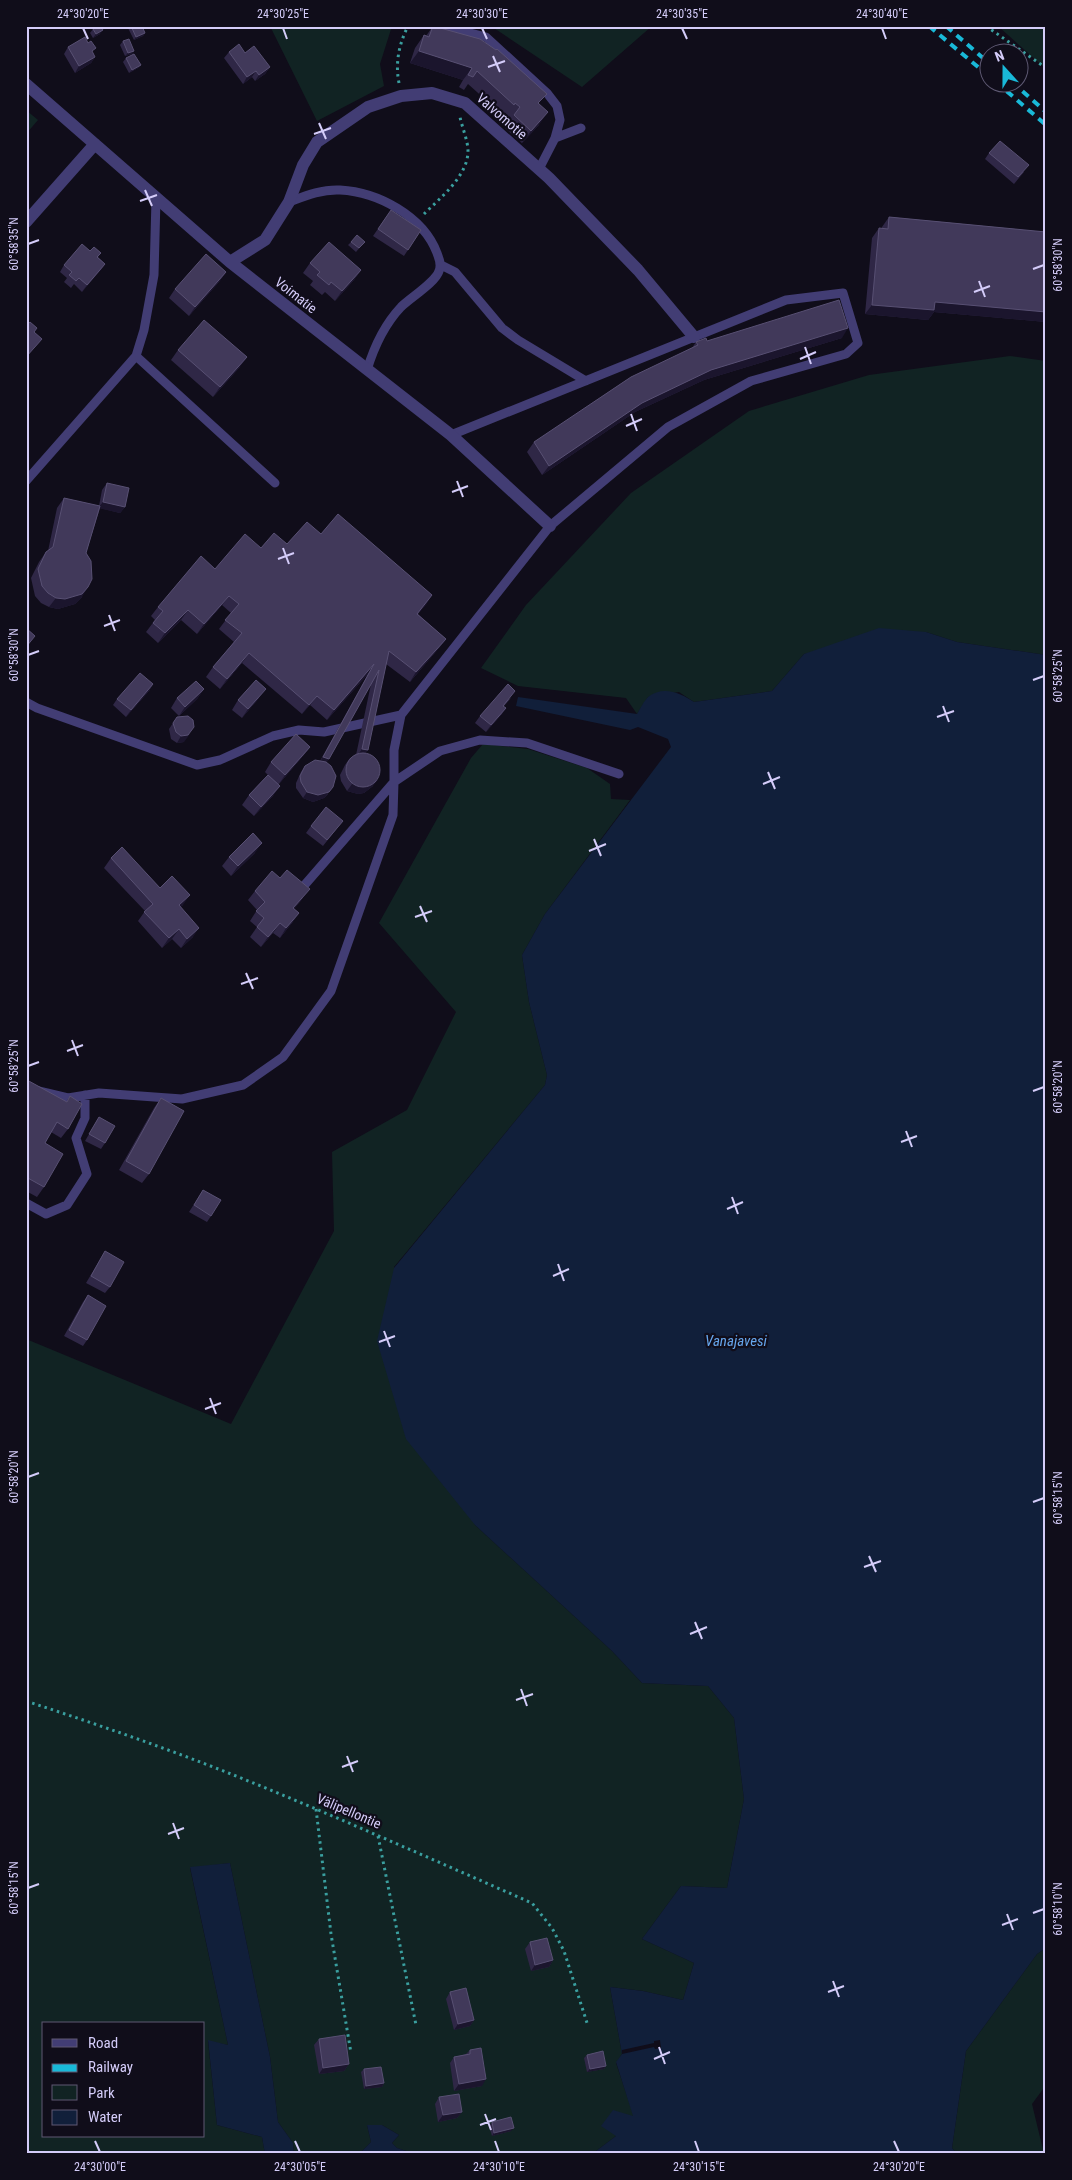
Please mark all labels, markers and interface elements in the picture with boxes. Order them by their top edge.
text: 24°30'20"E [57,7,109,21]
text: 24°30'25"E [257,7,309,21]
text: 24°30'30"E [456,7,508,21]
text: 24°30'35"E [656,7,708,21]
text: 24°30'40"E [856,7,908,21]
north arrow [980,42,1030,92]
text: N [992,47,1006,65]
street label: Valvomotie [473,90,531,143]
text: 60°58'35"N [7,217,21,271]
text: 60°58'30"N [1051,238,1065,292]
street label: Voimatie [272,274,321,317]
text: 60°58'30"N [7,628,21,682]
text: 60°58'25"N [1051,649,1065,703]
text: 60°58'25"N [7,1039,21,1093]
text: 60°58'20"N [1051,1060,1065,1114]
water label: Vanajavesi [705,1332,768,1350]
text: 60°58'20"N [7,1450,21,1504]
text: 60°58'15"N [1051,1471,1065,1525]
street label: Välipellontie [314,1790,384,1832]
text: 60°58'15"N [7,1861,21,1915]
text: 60°58'10"N [1051,1882,1065,1936]
legend [42,2022,205,2138]
text: Road [88,2034,118,2052]
text: Railway [88,2058,133,2076]
text: Park [88,2084,115,2102]
text: Water [88,2108,123,2126]
text: 24°30'00"E [74,2160,126,2174]
text: 24°30'05"E [274,2160,326,2174]
text: 24°30'10"E [473,2160,525,2174]
text: 24°30'15"E [673,2160,725,2174]
text: 24°30'20"E [873,2160,925,2174]

